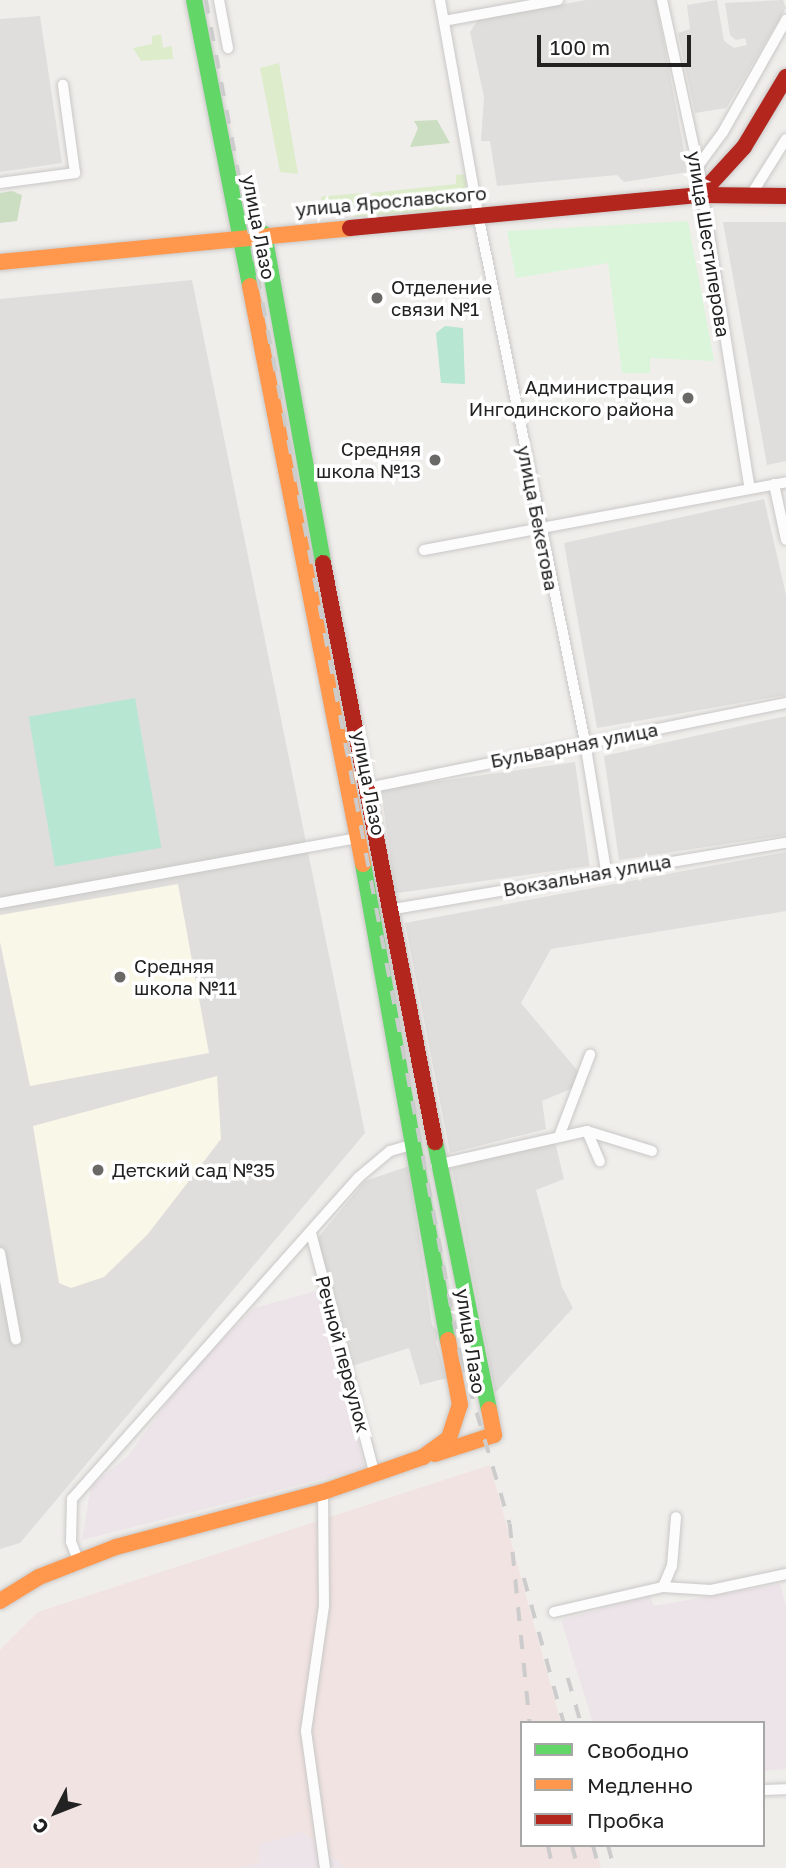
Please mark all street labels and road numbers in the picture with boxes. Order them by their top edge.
street label: улица Шестиперова [683,149,735,339]
street label: улица Лазо [238,173,280,281]
street label: улица Ярославского [295,181,487,221]
street label: улица Бекетова [513,443,563,593]
street label: Бульварная улица [488,718,660,772]
street label: улица Лазо [348,729,390,837]
street label: Вокзальная улица [501,849,673,901]
street label: Речной переулок [311,1273,375,1435]
street label: улица Лазо [451,1287,491,1395]

